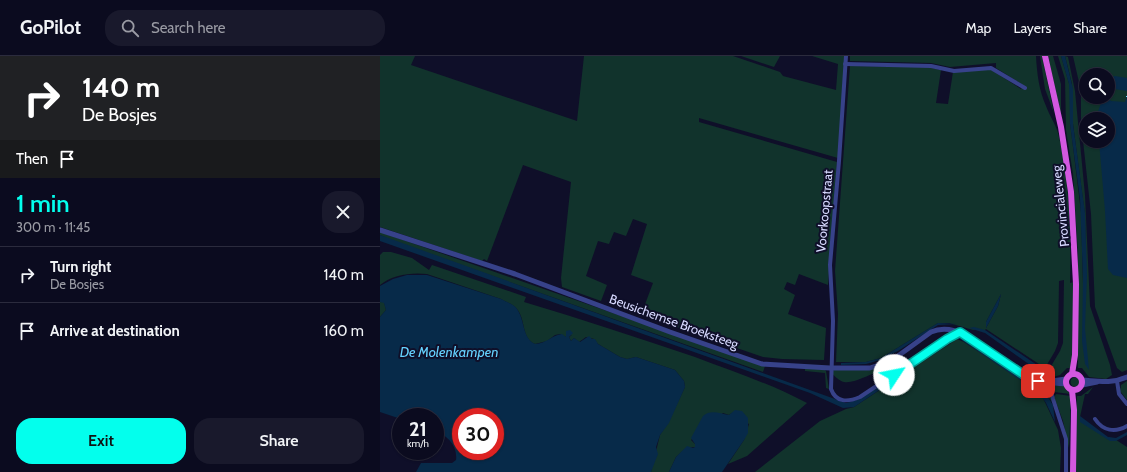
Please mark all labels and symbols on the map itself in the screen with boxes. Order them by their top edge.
street label: Provincialeweg [1048,164,1072,248]
street label: Voorkoopstraat [812,168,836,253]
street label: Beusichemse Broeksteeg [607,290,741,352]
water label: De Molenkampen [400,343,498,361]
position arrow [873,354,915,396]
pin [1021,364,1055,398]
speed limit sign: 30 [452,408,504,460]

